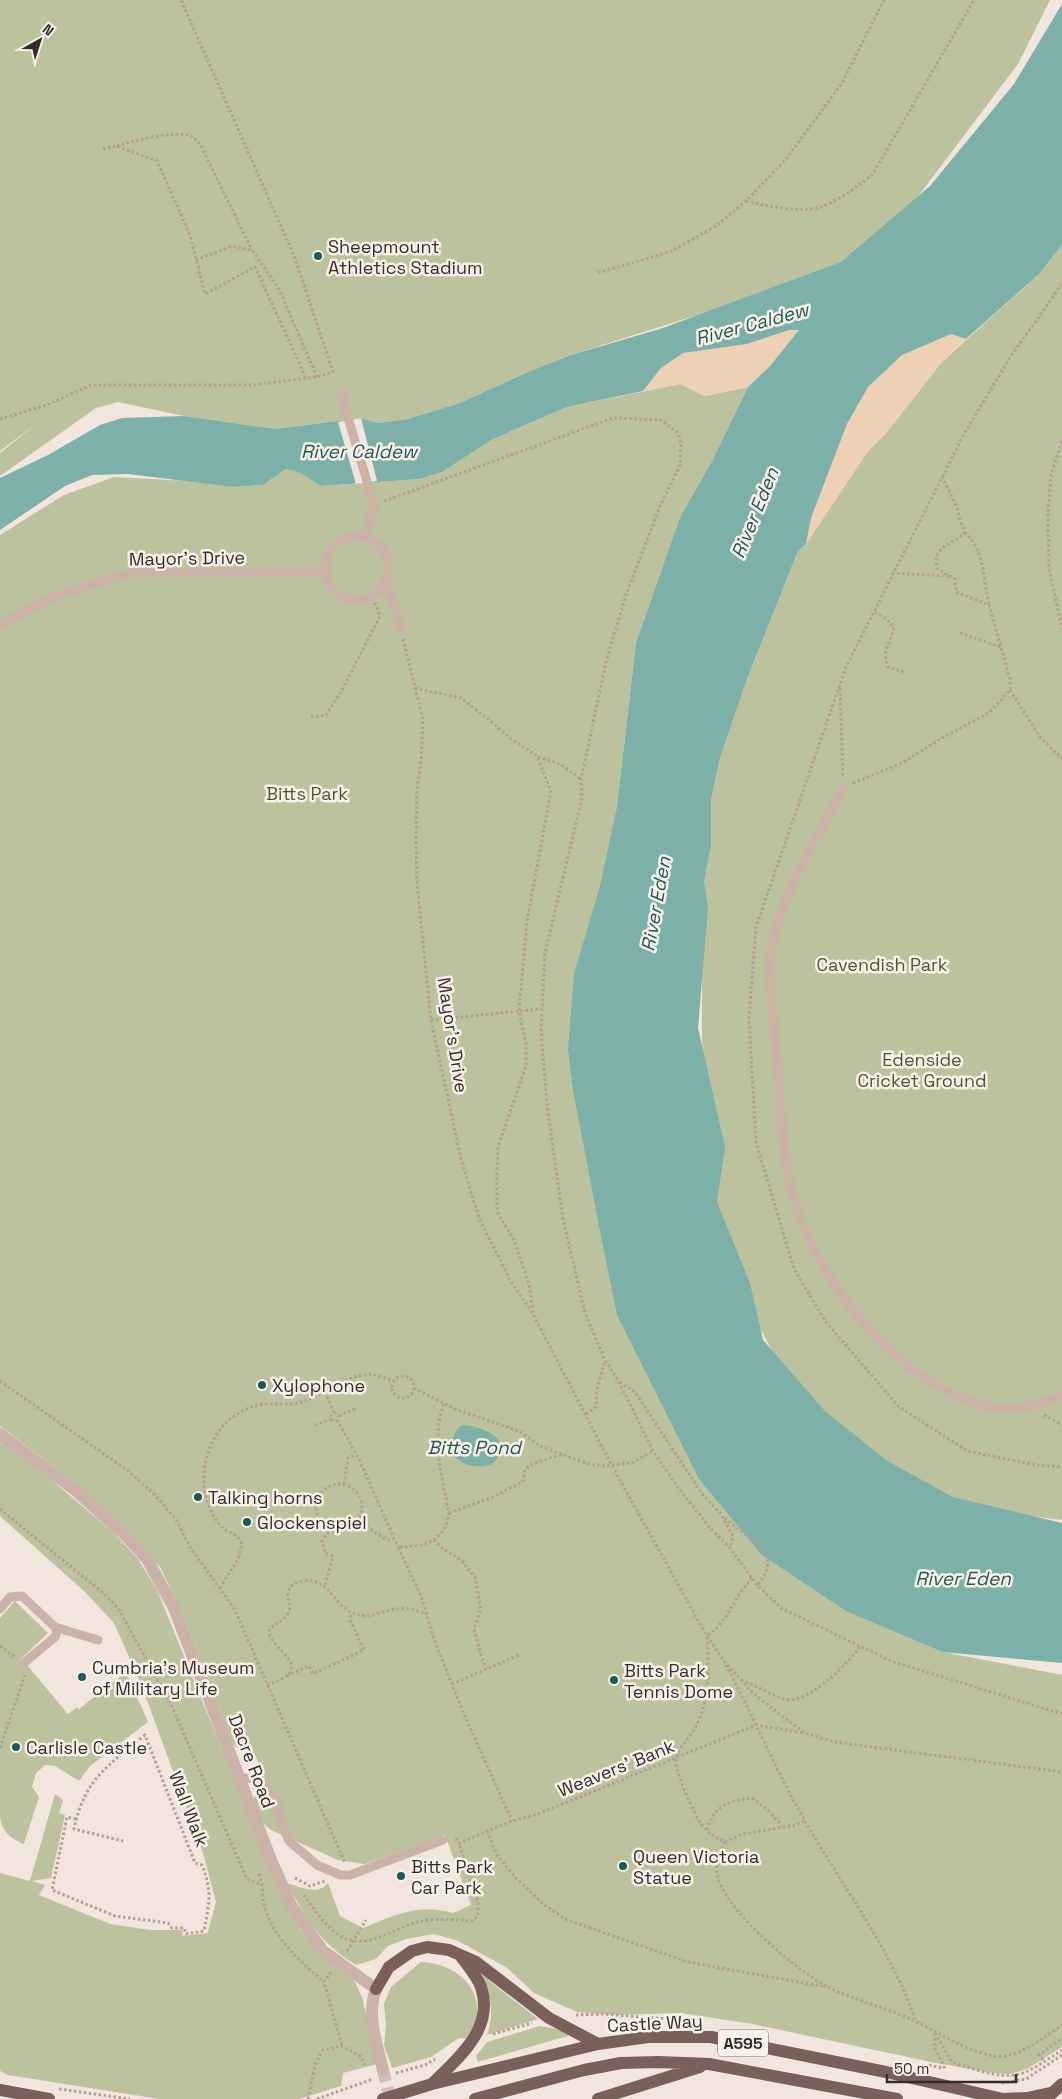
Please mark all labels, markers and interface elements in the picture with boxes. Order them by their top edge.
north arrow [15,15,65,65]
text: N [39,20,57,40]
place label: Sheepmount Athletics Stadium [328,235,482,279]
marker: Sheepmount Athletics Stadium [312,250,324,262]
water label: River Caldew [693,296,813,351]
water label: River Caldew [301,439,419,464]
water label: River Eden [725,464,785,562]
street label: Mayor's Drive [129,545,245,571]
park label: Bitts Park [266,782,348,805]
water label: River Eden [635,854,677,953]
park label: Cavendish Park [816,953,948,976]
street label: Mayor's Drive [433,976,473,1094]
park label: Edenside Cricket Ground [857,1048,987,1092]
place label: Xylophone [272,1374,365,1397]
marker: Xylophone [256,1379,268,1391]
water label: Bitts Pond [427,1435,523,1460]
place label: Talking horns [208,1486,323,1509]
marker: Talking horns [192,1491,204,1503]
place label: Glockenspiel [257,1511,367,1534]
marker: Glockenspiel [241,1516,253,1528]
water label: River Eden [915,1566,1011,1591]
place label: Cumbria's Museum of Military Life [92,1656,254,1700]
place label: Bitts Park Tennis Dome [624,1659,733,1703]
marker: Cumbria's Museum of Military Life [76,1671,88,1683]
marker: Bitts Park Tennis Dome [608,1674,620,1686]
street label: Dacre Road [224,1711,280,1811]
street label: Weavers' Bank [554,1734,678,1802]
place label: Carlisle Castle [26,1736,147,1759]
marker: Carlisle Castle [10,1741,22,1753]
street label: Wall Walk [164,1768,214,1850]
place label: Queen Victoria Statue [633,1845,759,1889]
place label: Bitts Park Car Park [411,1855,493,1899]
marker: Queen Victoria Statue [617,1860,629,1872]
marker: Bitts Park Car Park [395,1870,407,1882]
street label: Castle Way [607,2009,703,2037]
road number: A595 [718,2030,768,2056]
scale bar [887,2052,1016,2084]
text: 50 m [894,2059,929,2078]

